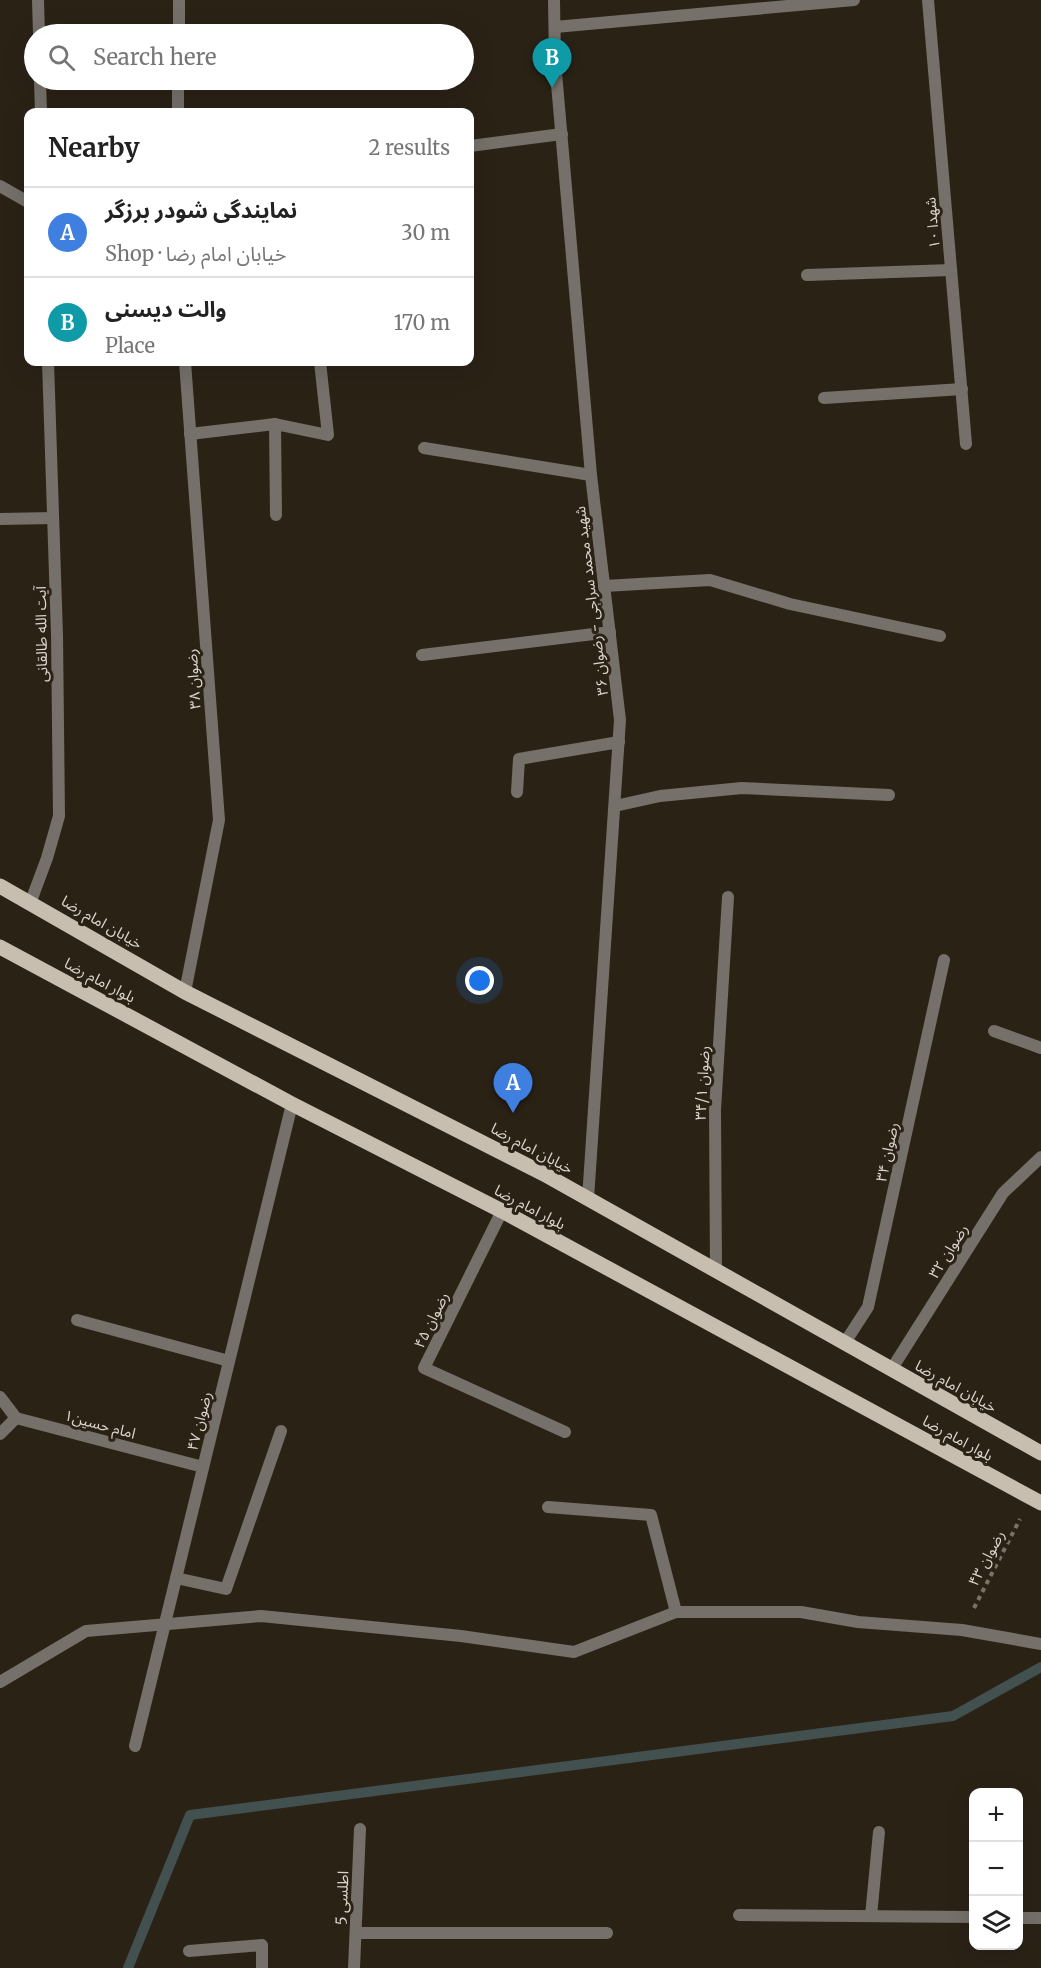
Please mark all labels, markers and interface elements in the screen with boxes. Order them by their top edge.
search box [24,24,474,90]
pin: B [532,38,572,88]
icon: search [45,41,78,74]
text: Search here [93,43,216,71]
text: Nearby [48,131,140,164]
text: 2 results [368,135,450,160]
text: نمایندگی شودر برزگر [105,196,297,224]
street label: شهدا ۱۰ [920,196,944,250]
text: A [60,220,75,245]
text: 30 m [401,220,450,245]
text: Shop · خیابان امام رضا [105,241,287,266]
text: والت دیسنی [105,295,227,323]
text: B [61,310,74,335]
text: 170 m [394,310,450,335]
text: Place [105,333,155,358]
street label: شهید محمد سراجی - رضوان ۳۶ [570,505,612,697]
street label: آیت الله طالقانی [31,585,51,682]
street label: رضوان ۳۸ [181,648,205,710]
street label: خیابان امام رضا [57,891,146,955]
street label: بلوار امام رضا [60,953,139,1008]
your location [465,966,494,995]
street label: رضوان ۳۴/۱ [691,1045,713,1121]
pin: A [494,1064,532,1113]
street label: خیابان امام رضا [487,1118,577,1179]
street label: رضوان ۳۴ [871,1121,903,1183]
street label: بلوار امام رضا [490,1180,569,1235]
street label: رضوان ۳۲ [924,1220,972,1282]
street label: رضوان ۴۵ [409,1289,453,1351]
street label: خیابان امام رضا [911,1356,1000,1418]
street label: رضوان ۴۷ [182,1389,216,1453]
street label: امام حسین۱ [62,1405,138,1445]
street label: بلوار امام رضا [918,1411,997,1467]
street label: رضوان ۴۳ [963,1527,1009,1589]
map controls [969,1788,1023,1950]
button: + [969,1788,1023,1842]
button: − [969,1842,1023,1896]
street label: اطلسی 5 [332,1871,352,1925]
button: layers [969,1896,1023,1950]

